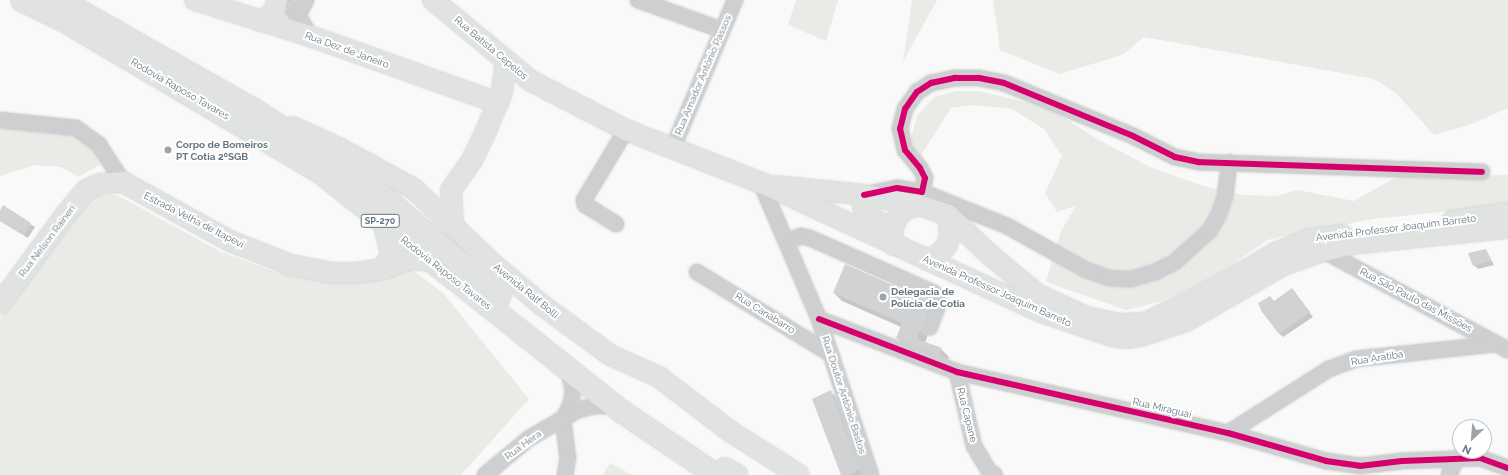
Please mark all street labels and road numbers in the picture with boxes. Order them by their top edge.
street label: Rua Amador Antônio Passos [672,13,734,137]
street label: Rua Batista Cepelos [452,14,530,82]
street label: Rua Dez de Janeiro [303,29,391,71]
street label: Rodovia Raposo Tavares [128,56,232,122]
street label: Estrada Velha de Itapevi [142,189,246,251]
street label: Rua Nelson Raineri [16,203,78,279]
street label: Avenida Professor Joaquim Barreto [1315,212,1477,244]
road number: SP-270 [360,214,400,228]
street label: Rodovia Raposo Tavares [398,234,494,312]
street label: Avenida Professor Joaquim Barreto [921,253,1073,329]
street label: Avenida Ralf Bolli [491,261,561,321]
street label: Rua São Paulo das Missões [1358,265,1474,335]
street label: Rua Canabarro [733,290,797,336]
street label: Rua Doutor Antônio Bastos [819,334,869,456]
street label: Rua Aratiba [1350,348,1404,368]
street label: Rua Capane [954,386,980,444]
street label: Rua Miraguai [1131,395,1193,421]
street label: Rua Hera [502,428,544,462]

